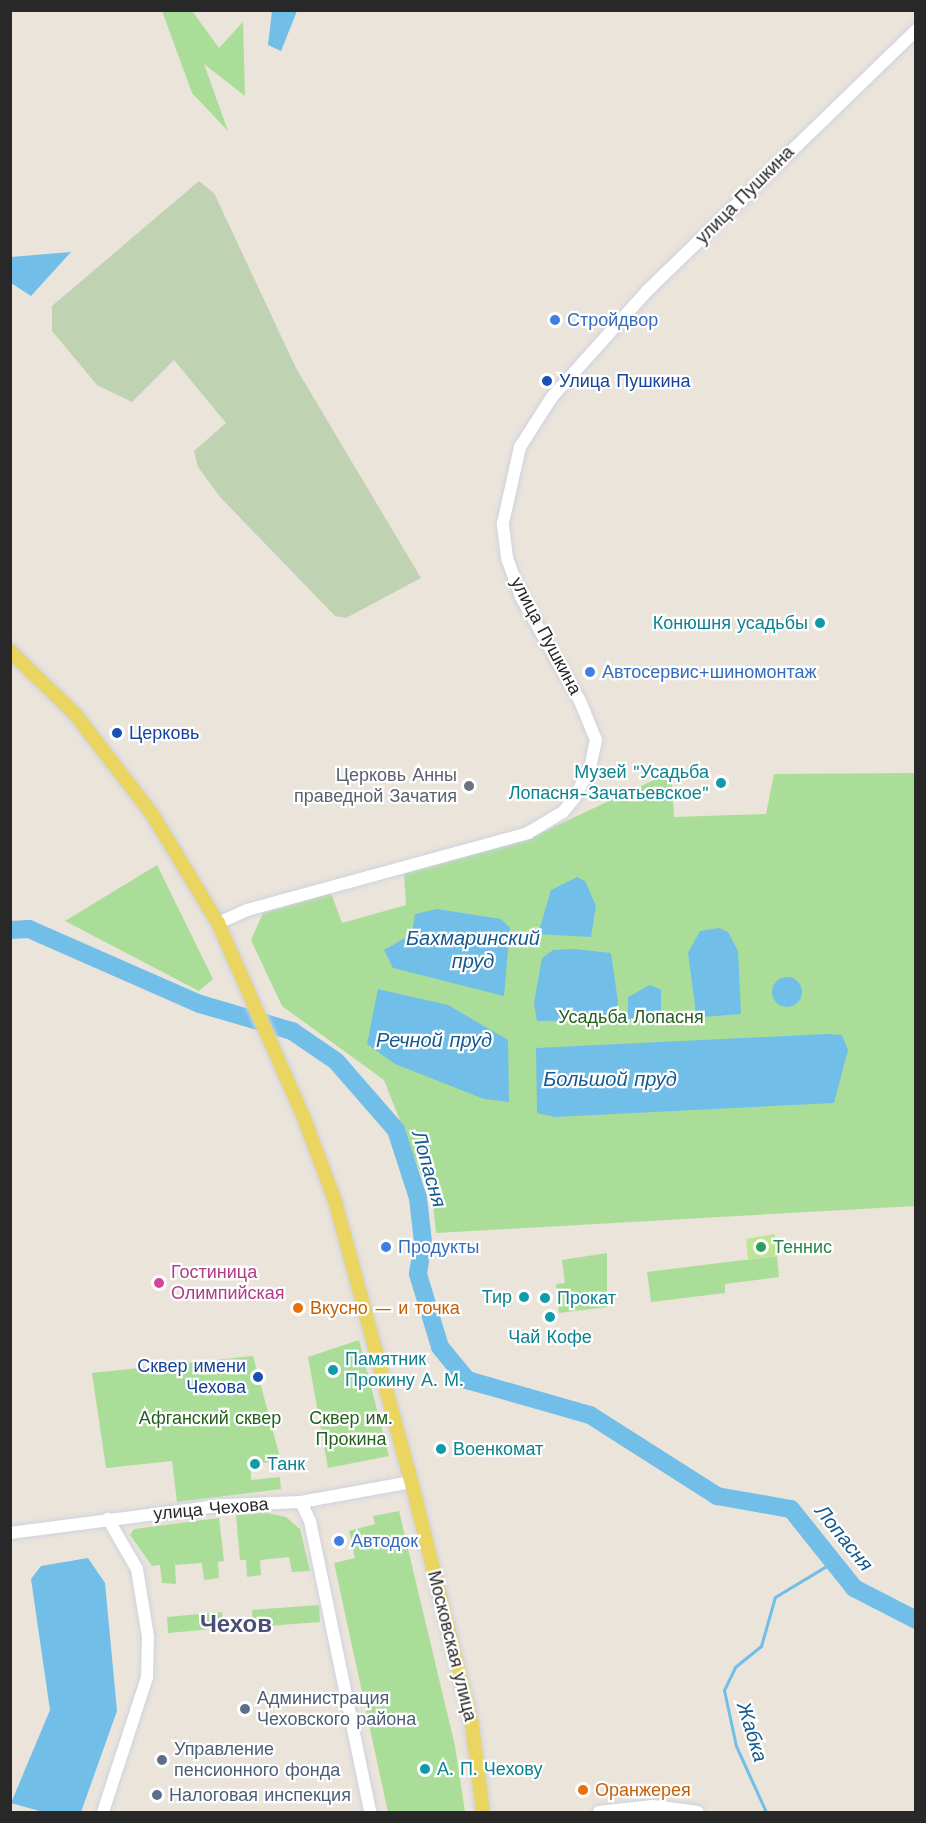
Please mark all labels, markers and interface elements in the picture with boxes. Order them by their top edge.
street label: улица Пушкина [691,141,799,249]
place label: Стройдвор [567,309,658,331]
marker: Стройдвор [548,313,562,327]
place label: Улица Пушкина [559,370,691,392]
marker: Улица Пушкина [540,374,554,388]
street label: улица Пушкина [506,574,586,698]
place label: Конюшня усадьбы [653,612,808,634]
marker: Конюшня усадьбы [813,616,827,630]
place label: Автосервис+шиномонтаж [602,661,817,683]
marker: Автосервис+шиномонтаж [583,665,597,679]
place label: Церковь [129,722,199,744]
marker: Церковь [110,726,124,740]
place label: Музей "Усадьба Лопасня-Зачатьевское" [509,762,709,804]
place label: Церковь Анны праведной Зачатия [294,765,457,808]
marker: Музей "Усадьба Лопасня-Зачатьевское" [714,776,728,790]
marker: Церковь Анны праведной Зачатия [462,779,476,793]
water label: Бахмаринский пруд [406,927,540,974]
park label: Усадьба Лопасня [558,1006,704,1028]
water label: Речной пруд [376,1028,492,1052]
water label: Большой пруд [543,1067,677,1091]
water label: Лопасня [407,1128,451,1210]
place label: Продукты [398,1236,479,1258]
place label: Теннис [773,1236,832,1258]
marker: Продукты [379,1240,393,1254]
marker: Теннис [754,1240,768,1254]
place label: Гостиница Олимпийская [171,1262,285,1304]
marker: Гостиница Олимпийская [152,1276,166,1290]
place label: Тир [482,1286,512,1308]
place label: Прокат [557,1287,616,1309]
marker: Тир [517,1290,531,1304]
marker: Прокат [538,1291,552,1305]
place label: Вкусно — и точка [310,1297,460,1319]
marker: Вкусно — и точка [291,1301,305,1315]
marker: Чай Кофе [543,1310,557,1324]
place label: Чай Кофе [508,1326,592,1348]
place label: Памятник Прокину А. М. [345,1349,464,1392]
place label: Сквер имени Чехова [137,1356,246,1398]
marker: Памятник Прокину А. М. [326,1363,340,1377]
marker: Сквер имени Чехова [251,1370,265,1384]
park label: Афганский сквер [139,1407,281,1429]
park label: Сквер им. Прокина [309,1408,393,1450]
place label: Военкомат [453,1438,543,1460]
marker: Военкомат [434,1442,448,1456]
place label: Танк [267,1453,305,1475]
marker: Танк [248,1457,262,1471]
street label: улица Чехова [153,1493,269,1525]
water label: Лопасня [810,1500,878,1576]
place label: Автодок [351,1530,418,1552]
marker: Автодок [332,1534,346,1548]
street label: Московская улица [423,1569,481,1723]
district label: Чехов [200,1611,272,1639]
place label: Администрация Чеховского района [257,1688,416,1730]
water label: Жабка [732,1699,772,1765]
marker: Администрация Чеховского района [238,1702,252,1716]
place label: Управление пенсионного фонда [174,1739,340,1782]
marker: Управление пенсионного фонда [155,1753,169,1767]
place label: А. П. Чехову [437,1758,542,1780]
marker: А. П. Чехову [418,1762,432,1776]
place label: Оранжерея [595,1779,691,1801]
marker: Оранжерея [576,1783,590,1797]
place label: Налоговая инспекция [169,1784,351,1806]
marker: Налоговая инспекция [150,1788,164,1802]

